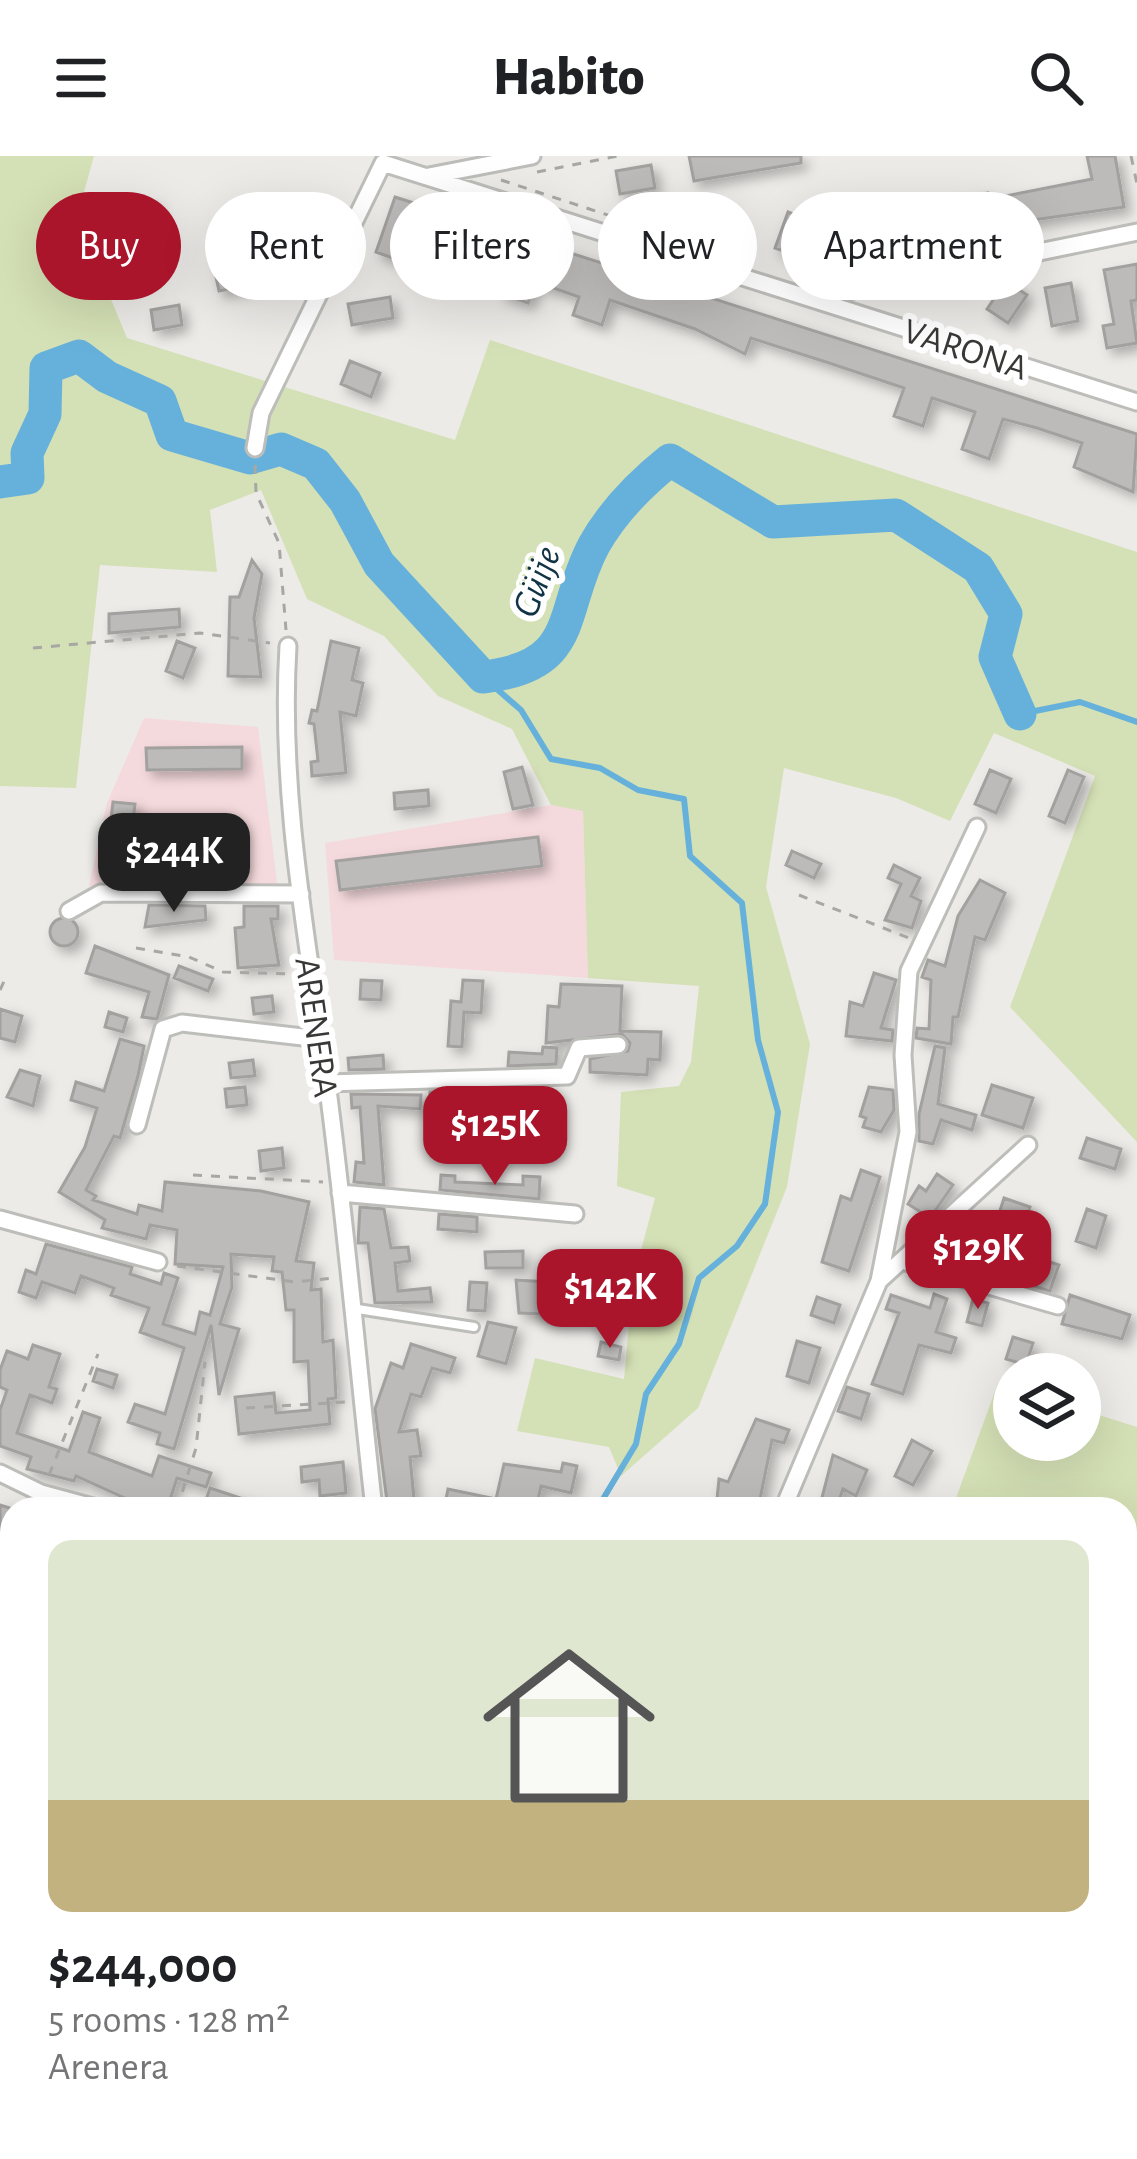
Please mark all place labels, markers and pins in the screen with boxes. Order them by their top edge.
pin: $244K [90,813,258,915]
pin: $125K [411,1086,579,1188]
pin: $129K [894,1210,1062,1312]
pin: $142K [526,1249,694,1351]

